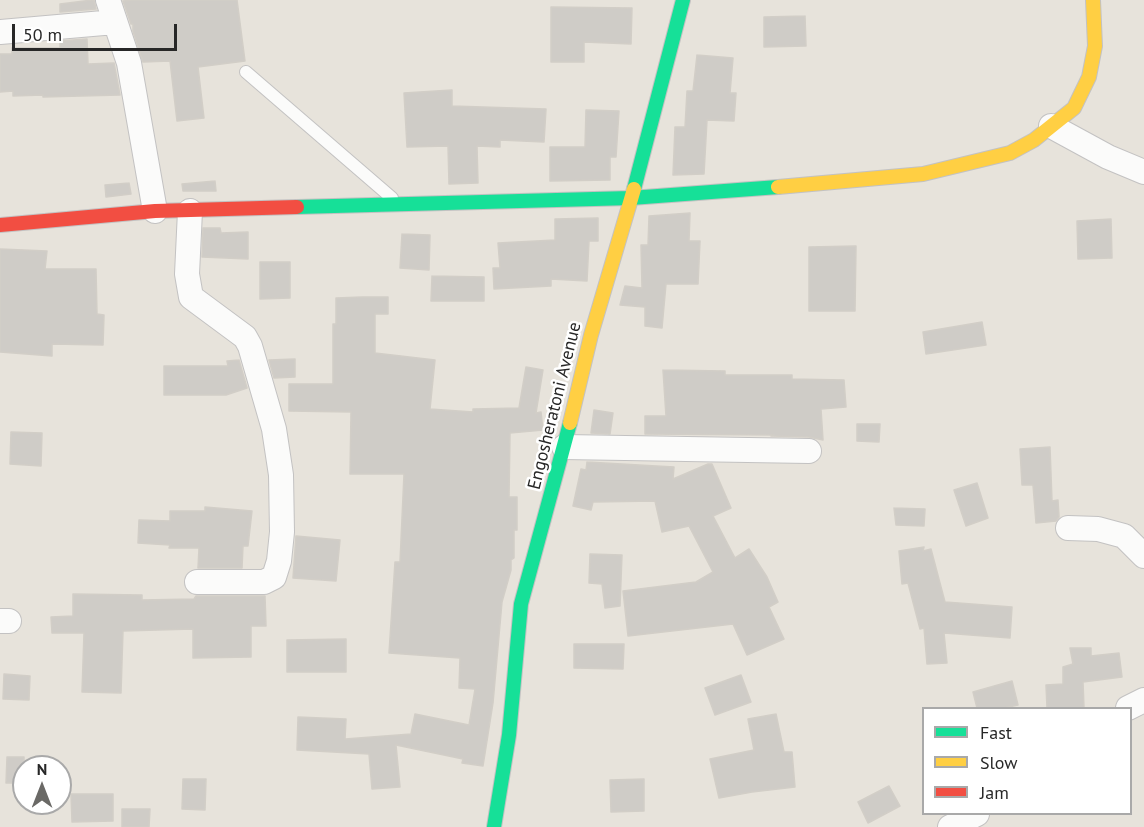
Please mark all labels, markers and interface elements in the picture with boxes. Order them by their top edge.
scale bar [15,12,180,50]
text: 50 m [23,23,62,46]
street label: Engosheratoni Avenue [524,320,586,492]
legend [922,707,1132,815]
text: Fast [980,721,1012,744]
text: Slow [980,751,1018,774]
north arrow [12,755,72,815]
text: N [37,759,47,779]
text: Jam [980,781,1009,804]

